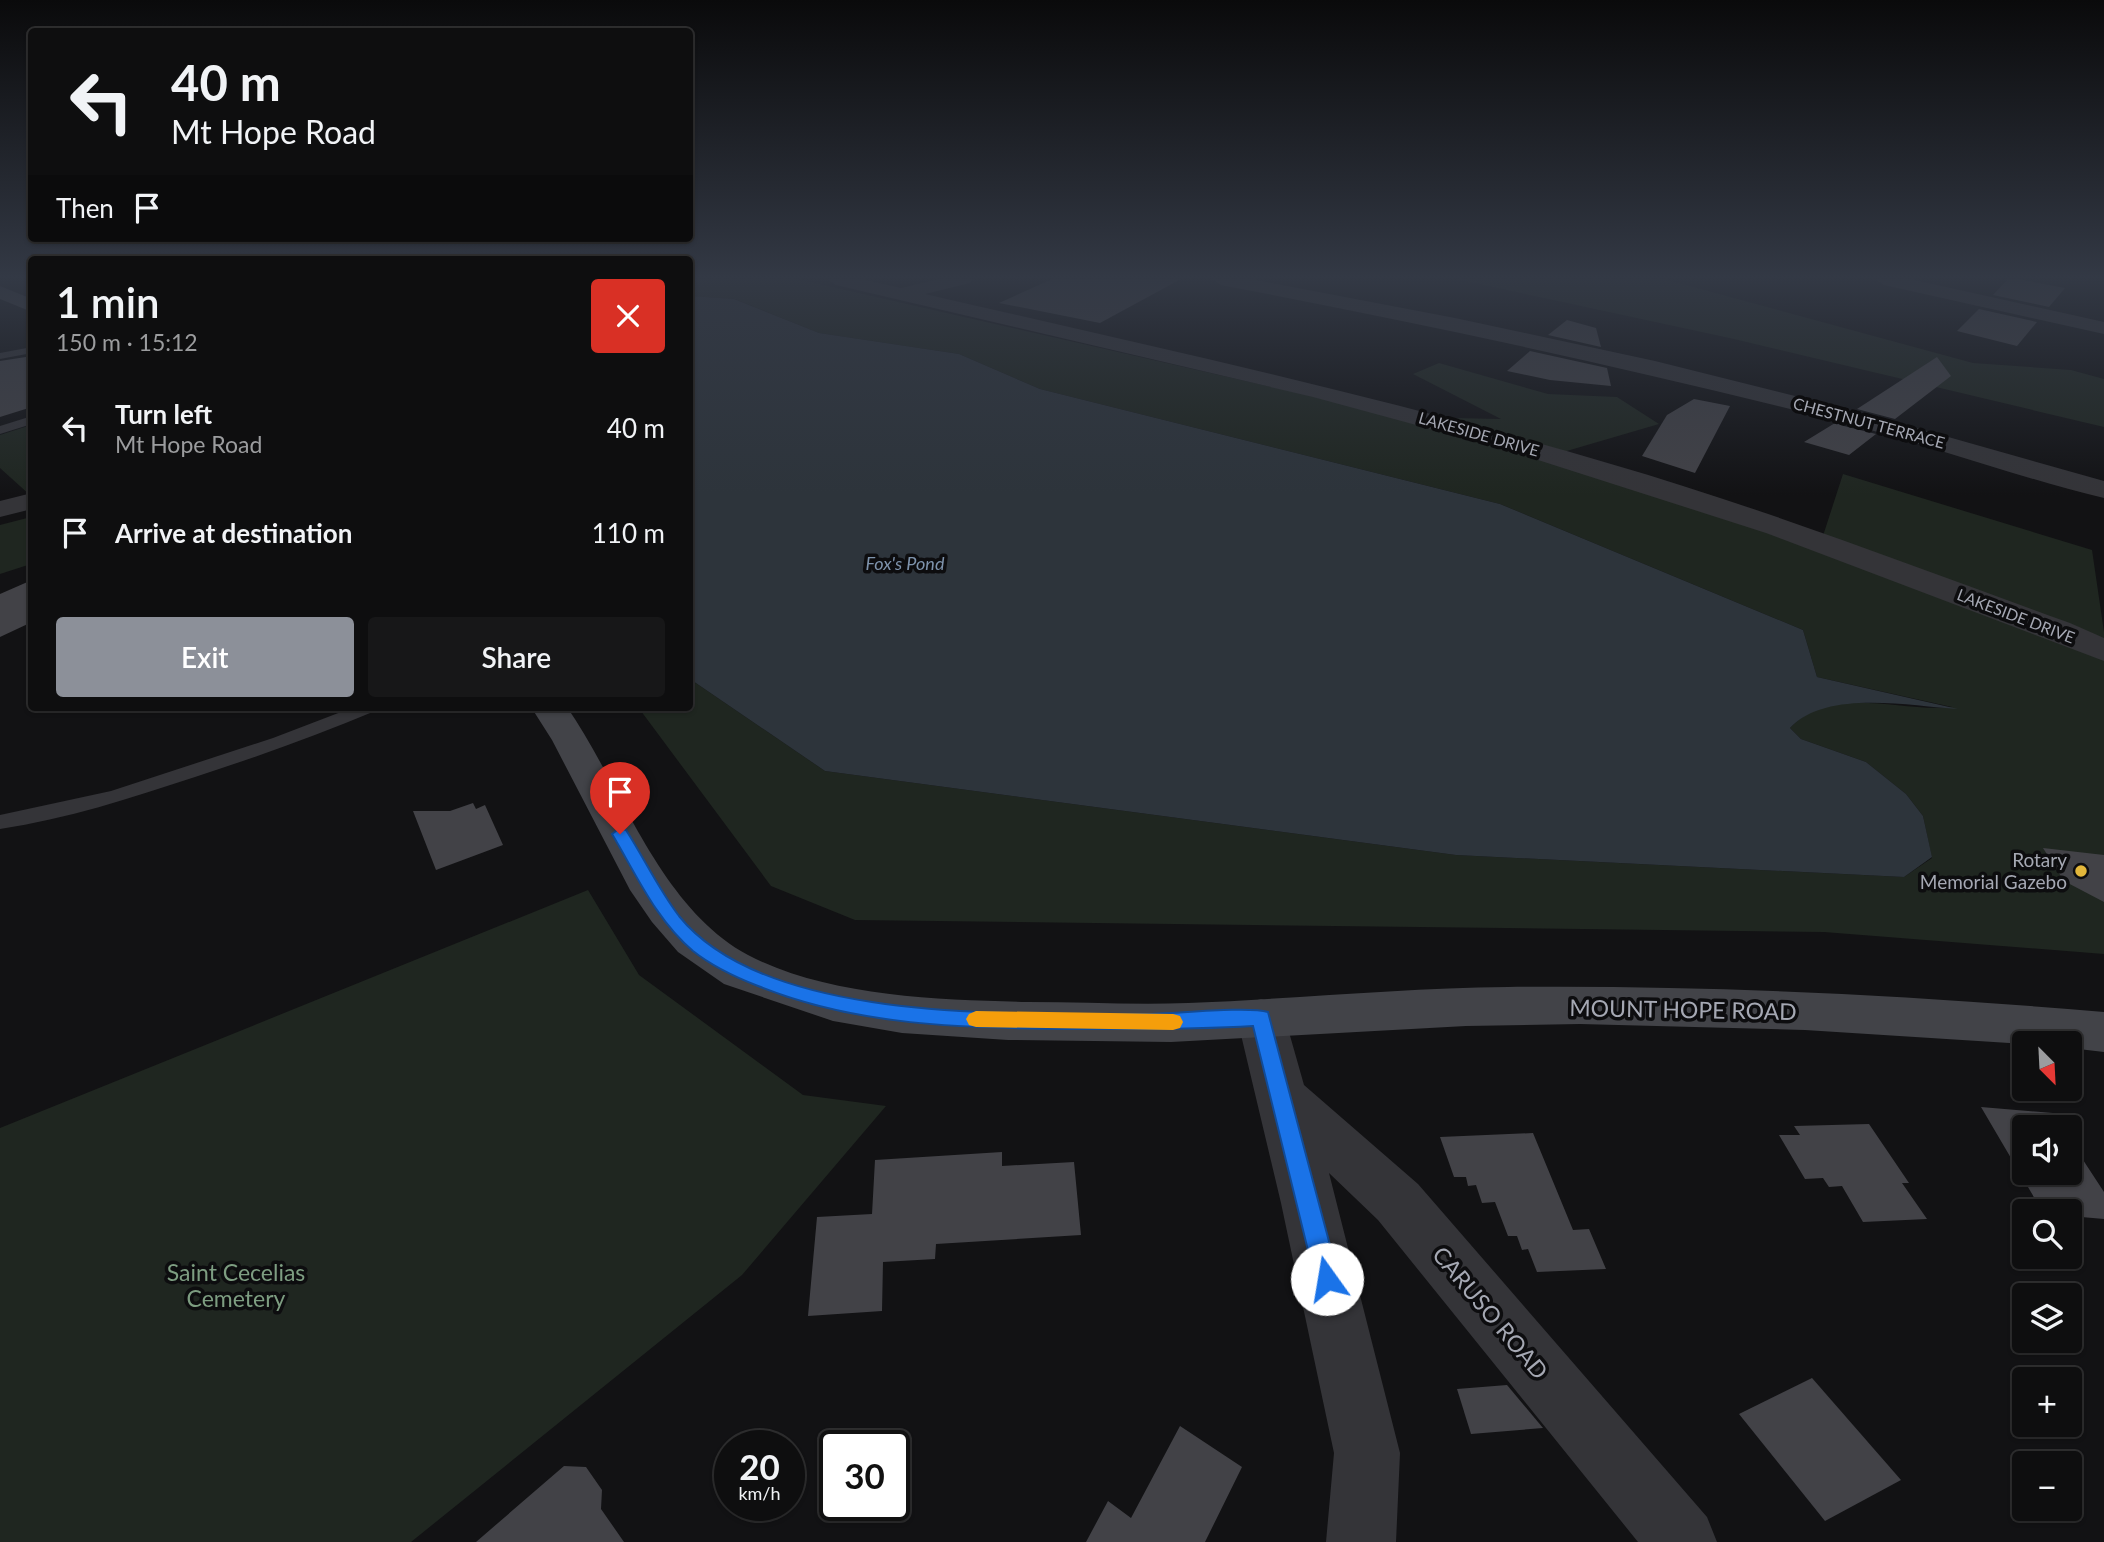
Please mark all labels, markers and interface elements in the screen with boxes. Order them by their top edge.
text: 40 m [171,53,281,111]
icon: left [56,56,147,147]
text: Mt Hope Road [171,112,376,151]
icon: arrive [128,189,166,227]
text: Then [56,192,114,224]
text: 1 min [56,277,160,327]
button: close [591,279,665,353]
text: 150 m · 15:12 [56,328,198,356]
street label: CHESTNUT TERRACE [1791,393,1947,452]
text: Turn left [115,398,212,430]
street label: LAKESIDE DRIVE [1417,407,1541,460]
icon: left [56,409,94,447]
text: 40 m [607,412,665,444]
text: Mt Hope Road [115,430,262,458]
icon: arrive [56,514,94,552]
text: Arrive at destination [115,517,352,549]
text: 110 m [592,517,665,549]
water label: Fox's Pond [866,552,945,574]
street label: LAKESIDE DRIVE [1955,584,2078,647]
button: Exit [56,617,354,697]
button: Share [368,617,665,697]
pin [590,762,650,834]
icon: arrive [601,773,639,811]
place label: Rotary Memorial Gazebo [1920,848,2067,893]
marker: Rotary Memorial Gazebo [2073,863,2089,879]
street label: MOUNT HOPE ROAD [1569,993,1797,1025]
north arrow [2012,1031,2082,1101]
map controls [2012,1031,2082,1521]
button: sound [2012,1115,2082,1185]
button: search [2012,1199,2082,1269]
street label: CARUSO ROAD [1427,1240,1554,1384]
position arrow [1290,1242,1364,1316]
park label: Saint Cecelias Cemetery [167,1258,305,1312]
button: layers [2012,1283,2082,1353]
button: + [2012,1367,2082,1437]
speed limit sign: 30 [819,1430,910,1521]
text: 20 [739,1445,780,1487]
button: − [2012,1451,2082,1521]
text: km/h [738,1482,781,1504]

